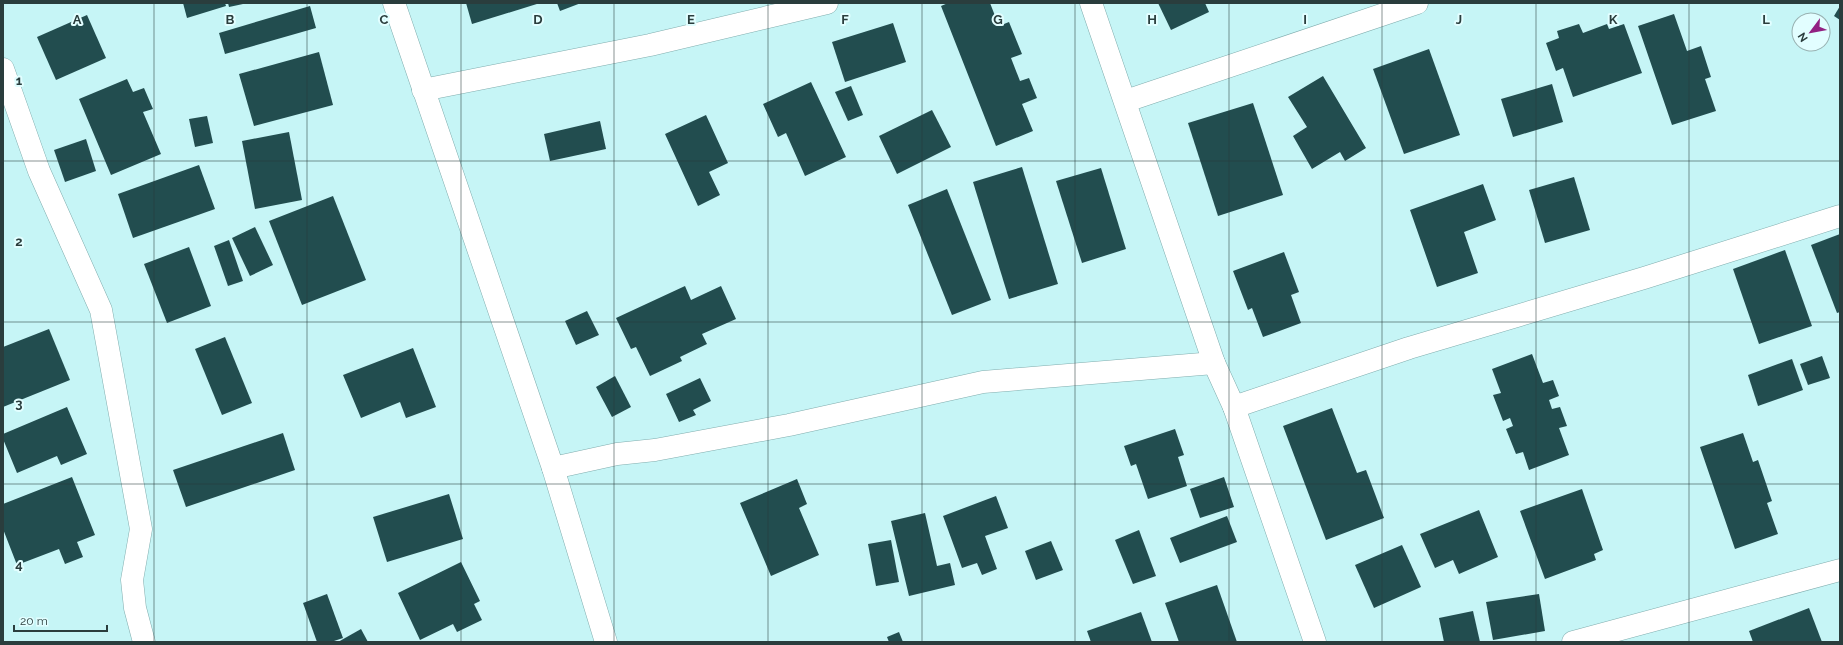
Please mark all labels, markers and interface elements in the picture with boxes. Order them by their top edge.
text: A [73,12,82,27]
text: B [226,12,235,27]
text: C [380,12,389,27]
text: D [533,12,543,27]
text: E [687,12,695,27]
text: F [841,12,849,27]
text: G [993,12,1003,27]
text: H [1147,12,1157,27]
text: I [1303,12,1307,27]
text: J [1456,12,1462,27]
text: K [1609,12,1618,27]
text: L [1762,12,1770,27]
north arrow [1791,12,1831,52]
text: N [1795,30,1811,44]
text: 1 [16,73,23,88]
text: 2 [15,234,23,249]
text: 3 [15,396,23,411]
text: 4 [15,557,23,572]
scale bar [14,607,107,633]
text: 20 m [20,614,48,628]

